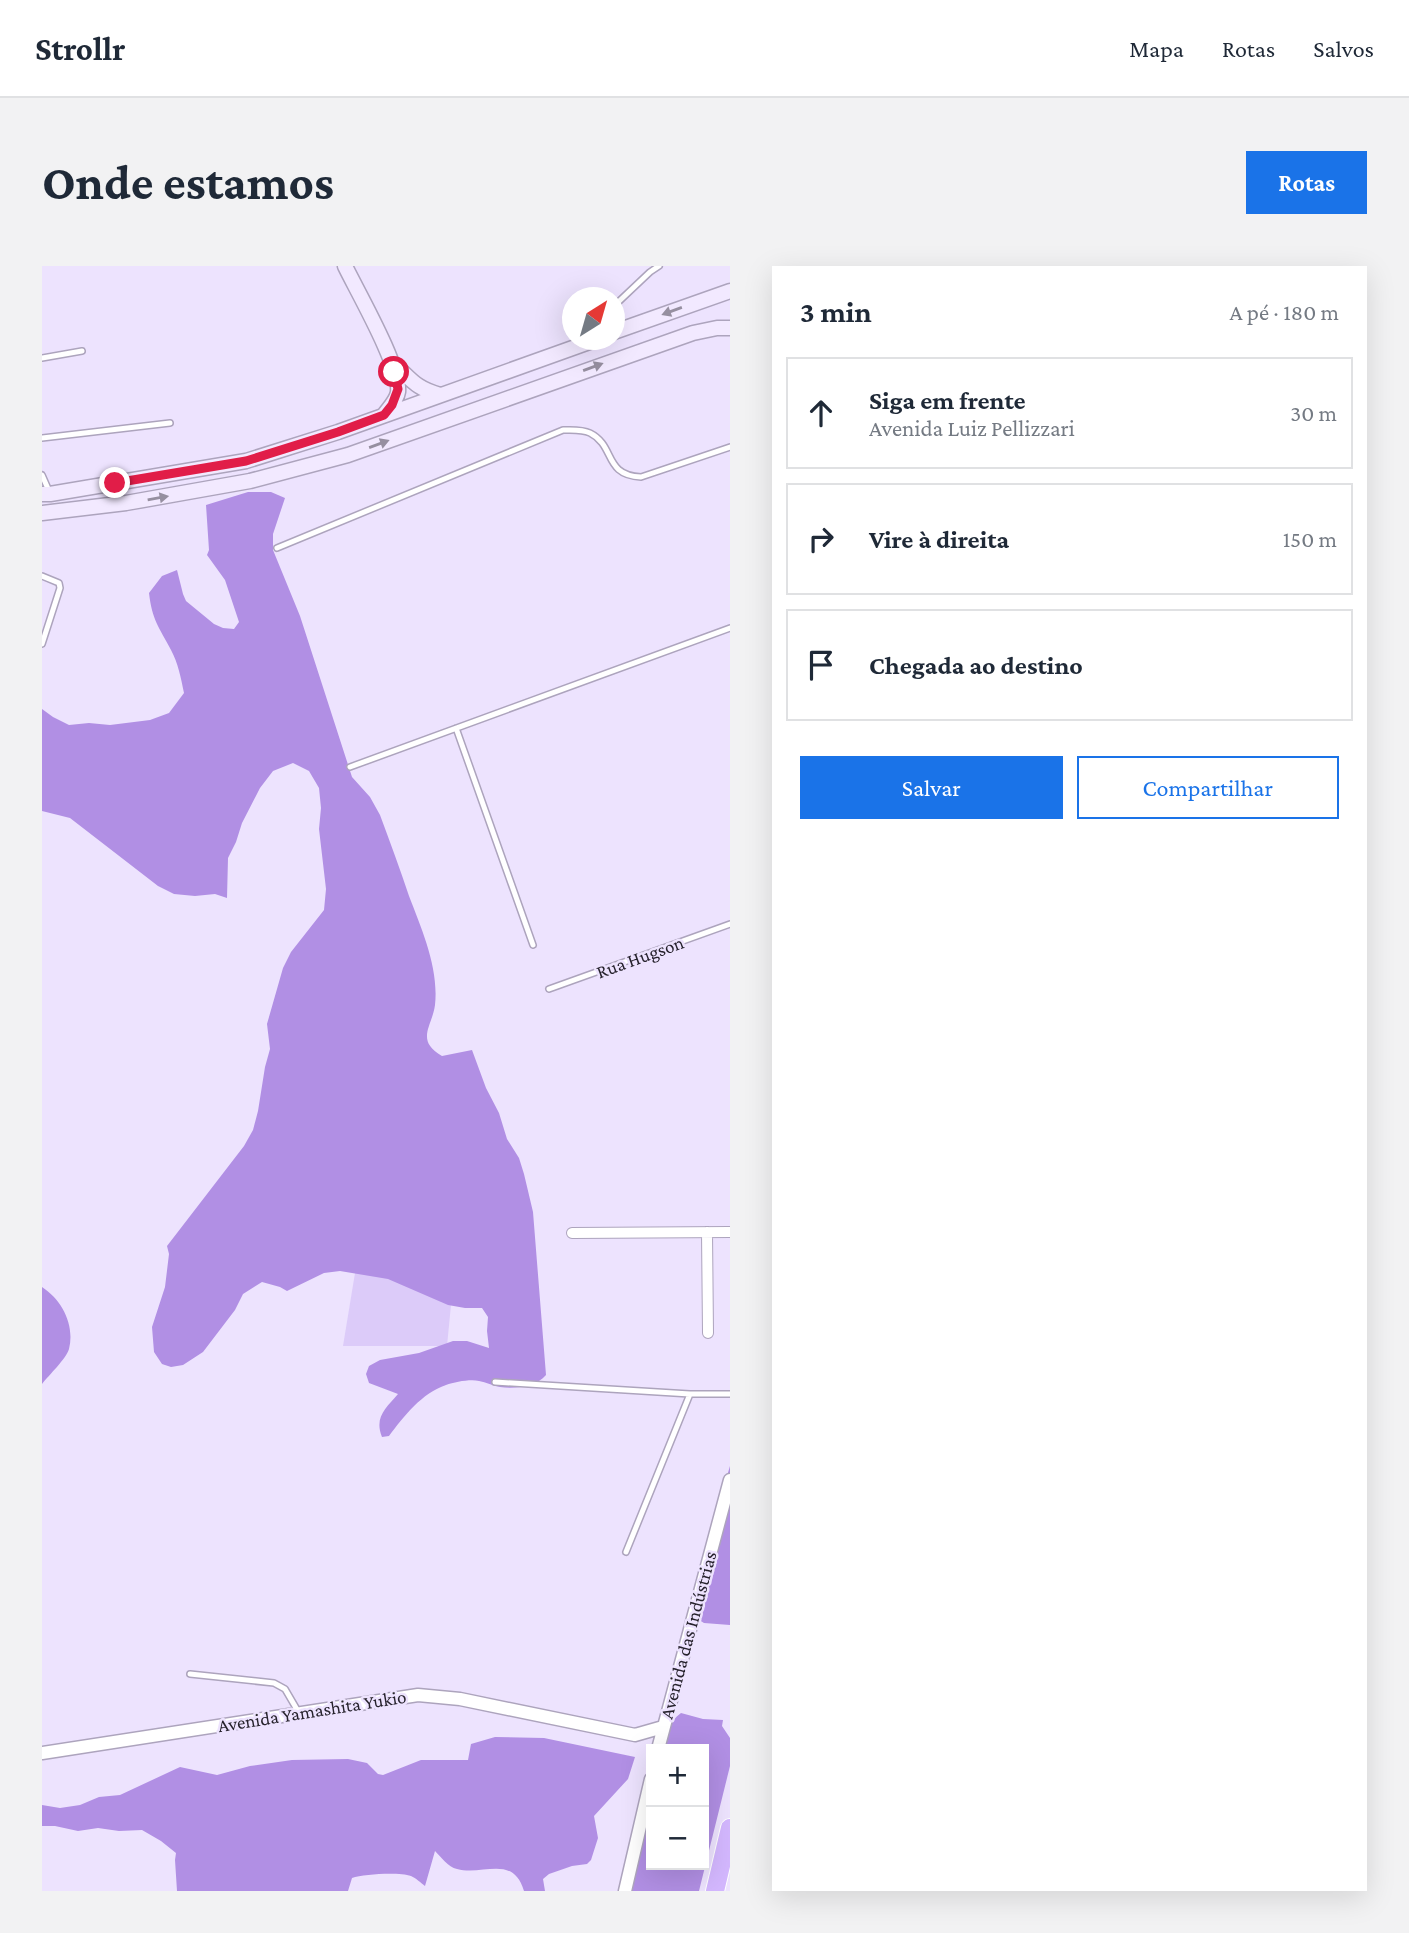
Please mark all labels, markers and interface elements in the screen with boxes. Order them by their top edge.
text: Strollr [35,30,125,67]
text: Mapa [1129,35,1184,62]
text: Rotas [1222,35,1275,62]
text: Salvos [1313,35,1374,62]
button: Rotas [1246,151,1367,214]
text: Onde estamos [42,155,334,210]
north arrow [562,287,625,350]
text: 3 min [800,295,872,328]
text: A pé · 180 m [1229,299,1339,325]
one-way arrow [662,306,683,317]
route start [378,356,409,387]
one-way arrow [583,362,604,373]
text: Siga em frente [869,386,1026,415]
icon: ahead [802,394,840,432]
text: 30 m [1290,400,1337,426]
text: Avenida Luiz Pellizzari [869,415,1075,441]
one-way arrow [368,438,389,449]
route end [99,467,130,498]
one-way arrow [147,492,169,503]
icon: right [802,520,840,558]
text: Vire à direita [869,525,1009,554]
text: 150 m [1283,526,1337,552]
icon: arrive [802,646,840,684]
text: Chegada ao destino [869,651,1083,680]
button: Salvar [800,756,1063,819]
button: Compartilhar [1077,756,1339,819]
street label: Rua Hugson [593,931,687,983]
street label: Avenida das Indústrias [656,1549,720,1721]
street label: Avenida Yamashita Yukio [216,1686,408,1736]
map controls [646,1744,709,1870]
button: + [646,1744,709,1807]
button: − [646,1807,709,1870]

